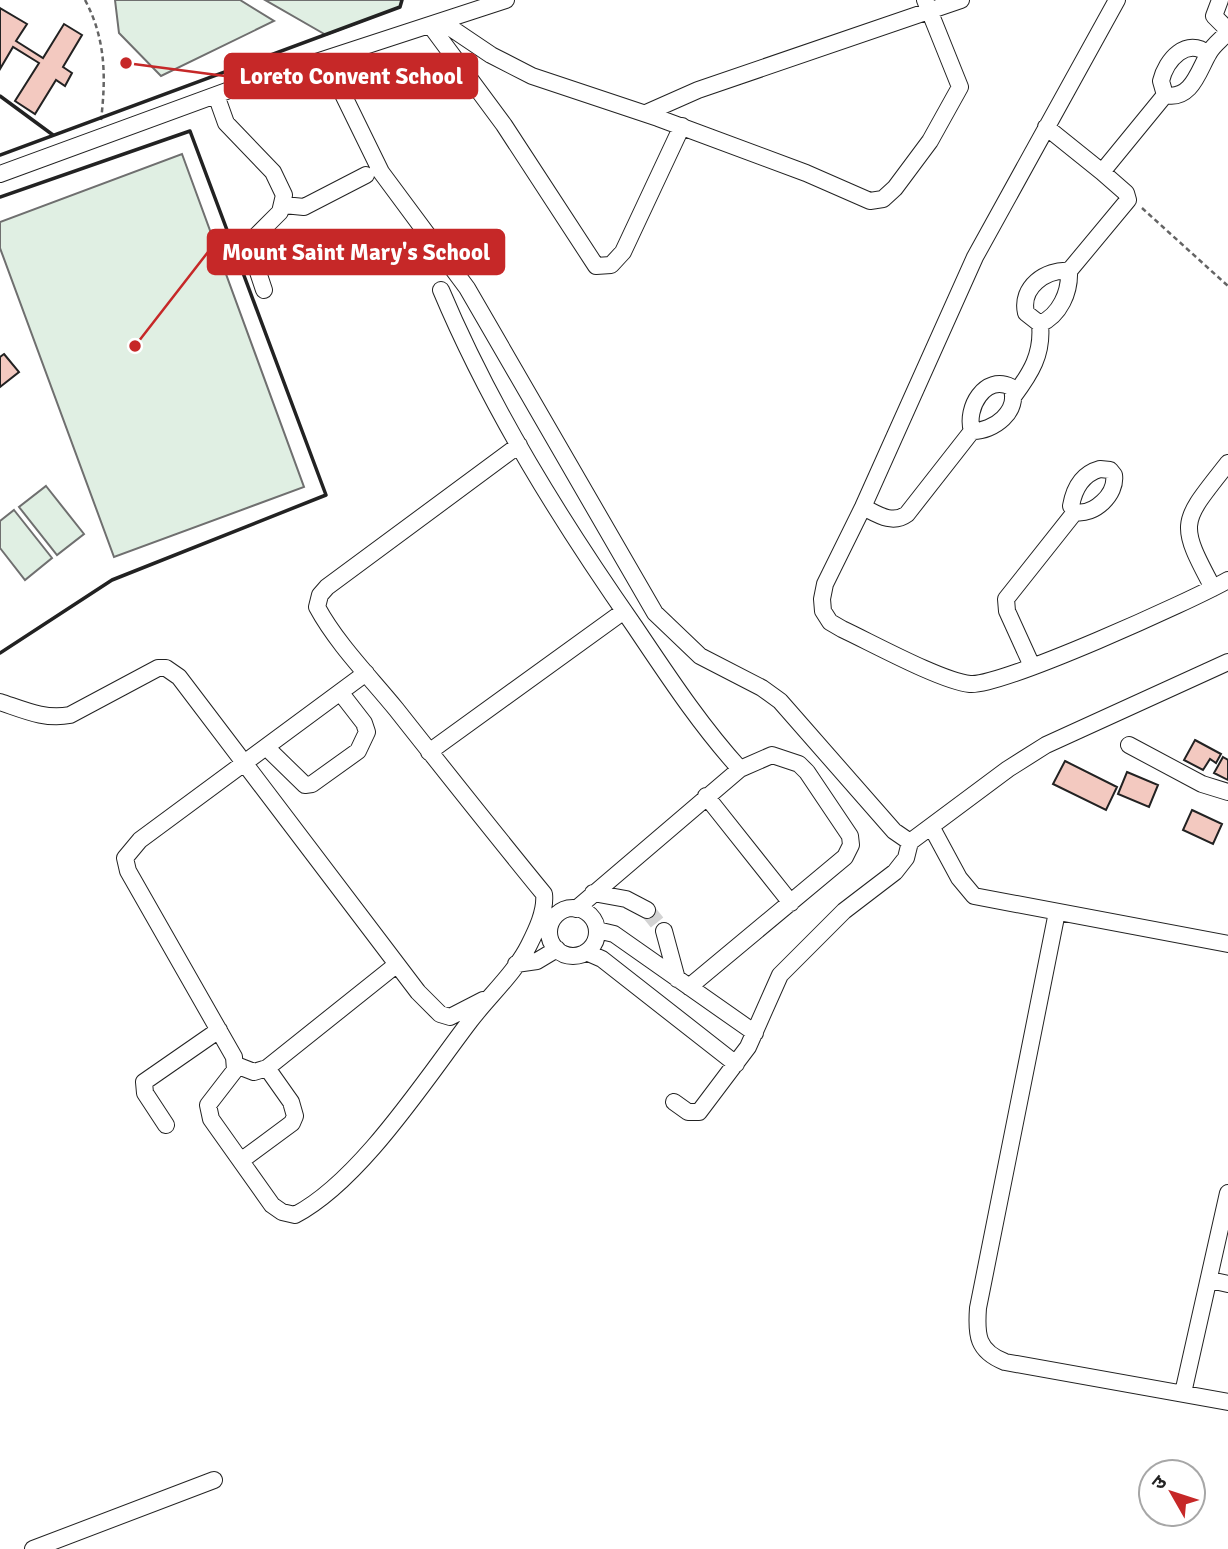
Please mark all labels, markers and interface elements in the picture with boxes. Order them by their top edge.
callout: Loreto Convent School [225,54,477,98]
text: Loreto Convent School [239,62,463,91]
callout: Mount Saint Mary's School [208,230,504,274]
text: Mount Saint Mary's School [222,238,490,267]
north arrow [1137,1458,1207,1528]
text: उ [1147,1470,1173,1495]

